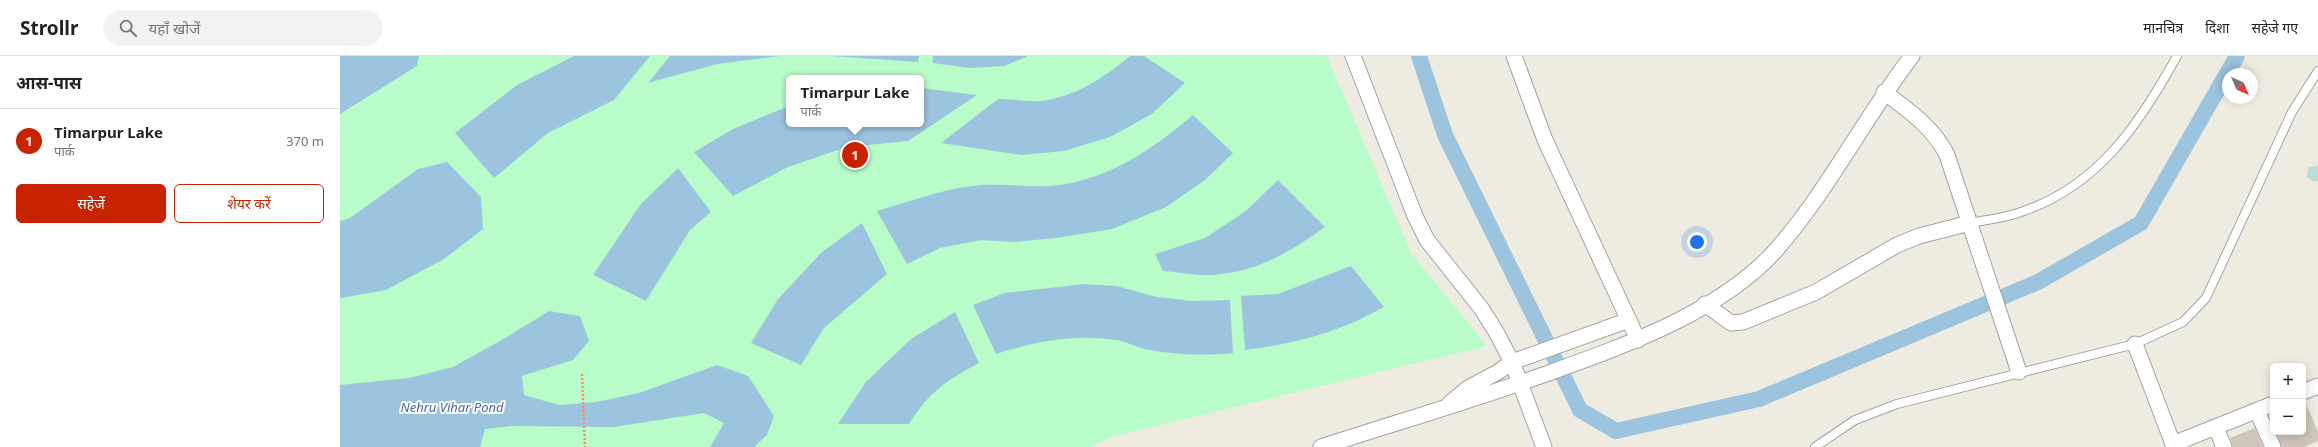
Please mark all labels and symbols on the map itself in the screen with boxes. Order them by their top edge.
north arrow [2222,68,2258,104]
pin: 1 [842,140,868,170]
your location [1687,232,1707,252]
water label: Nehru Vihar Pond [400,398,504,416]

